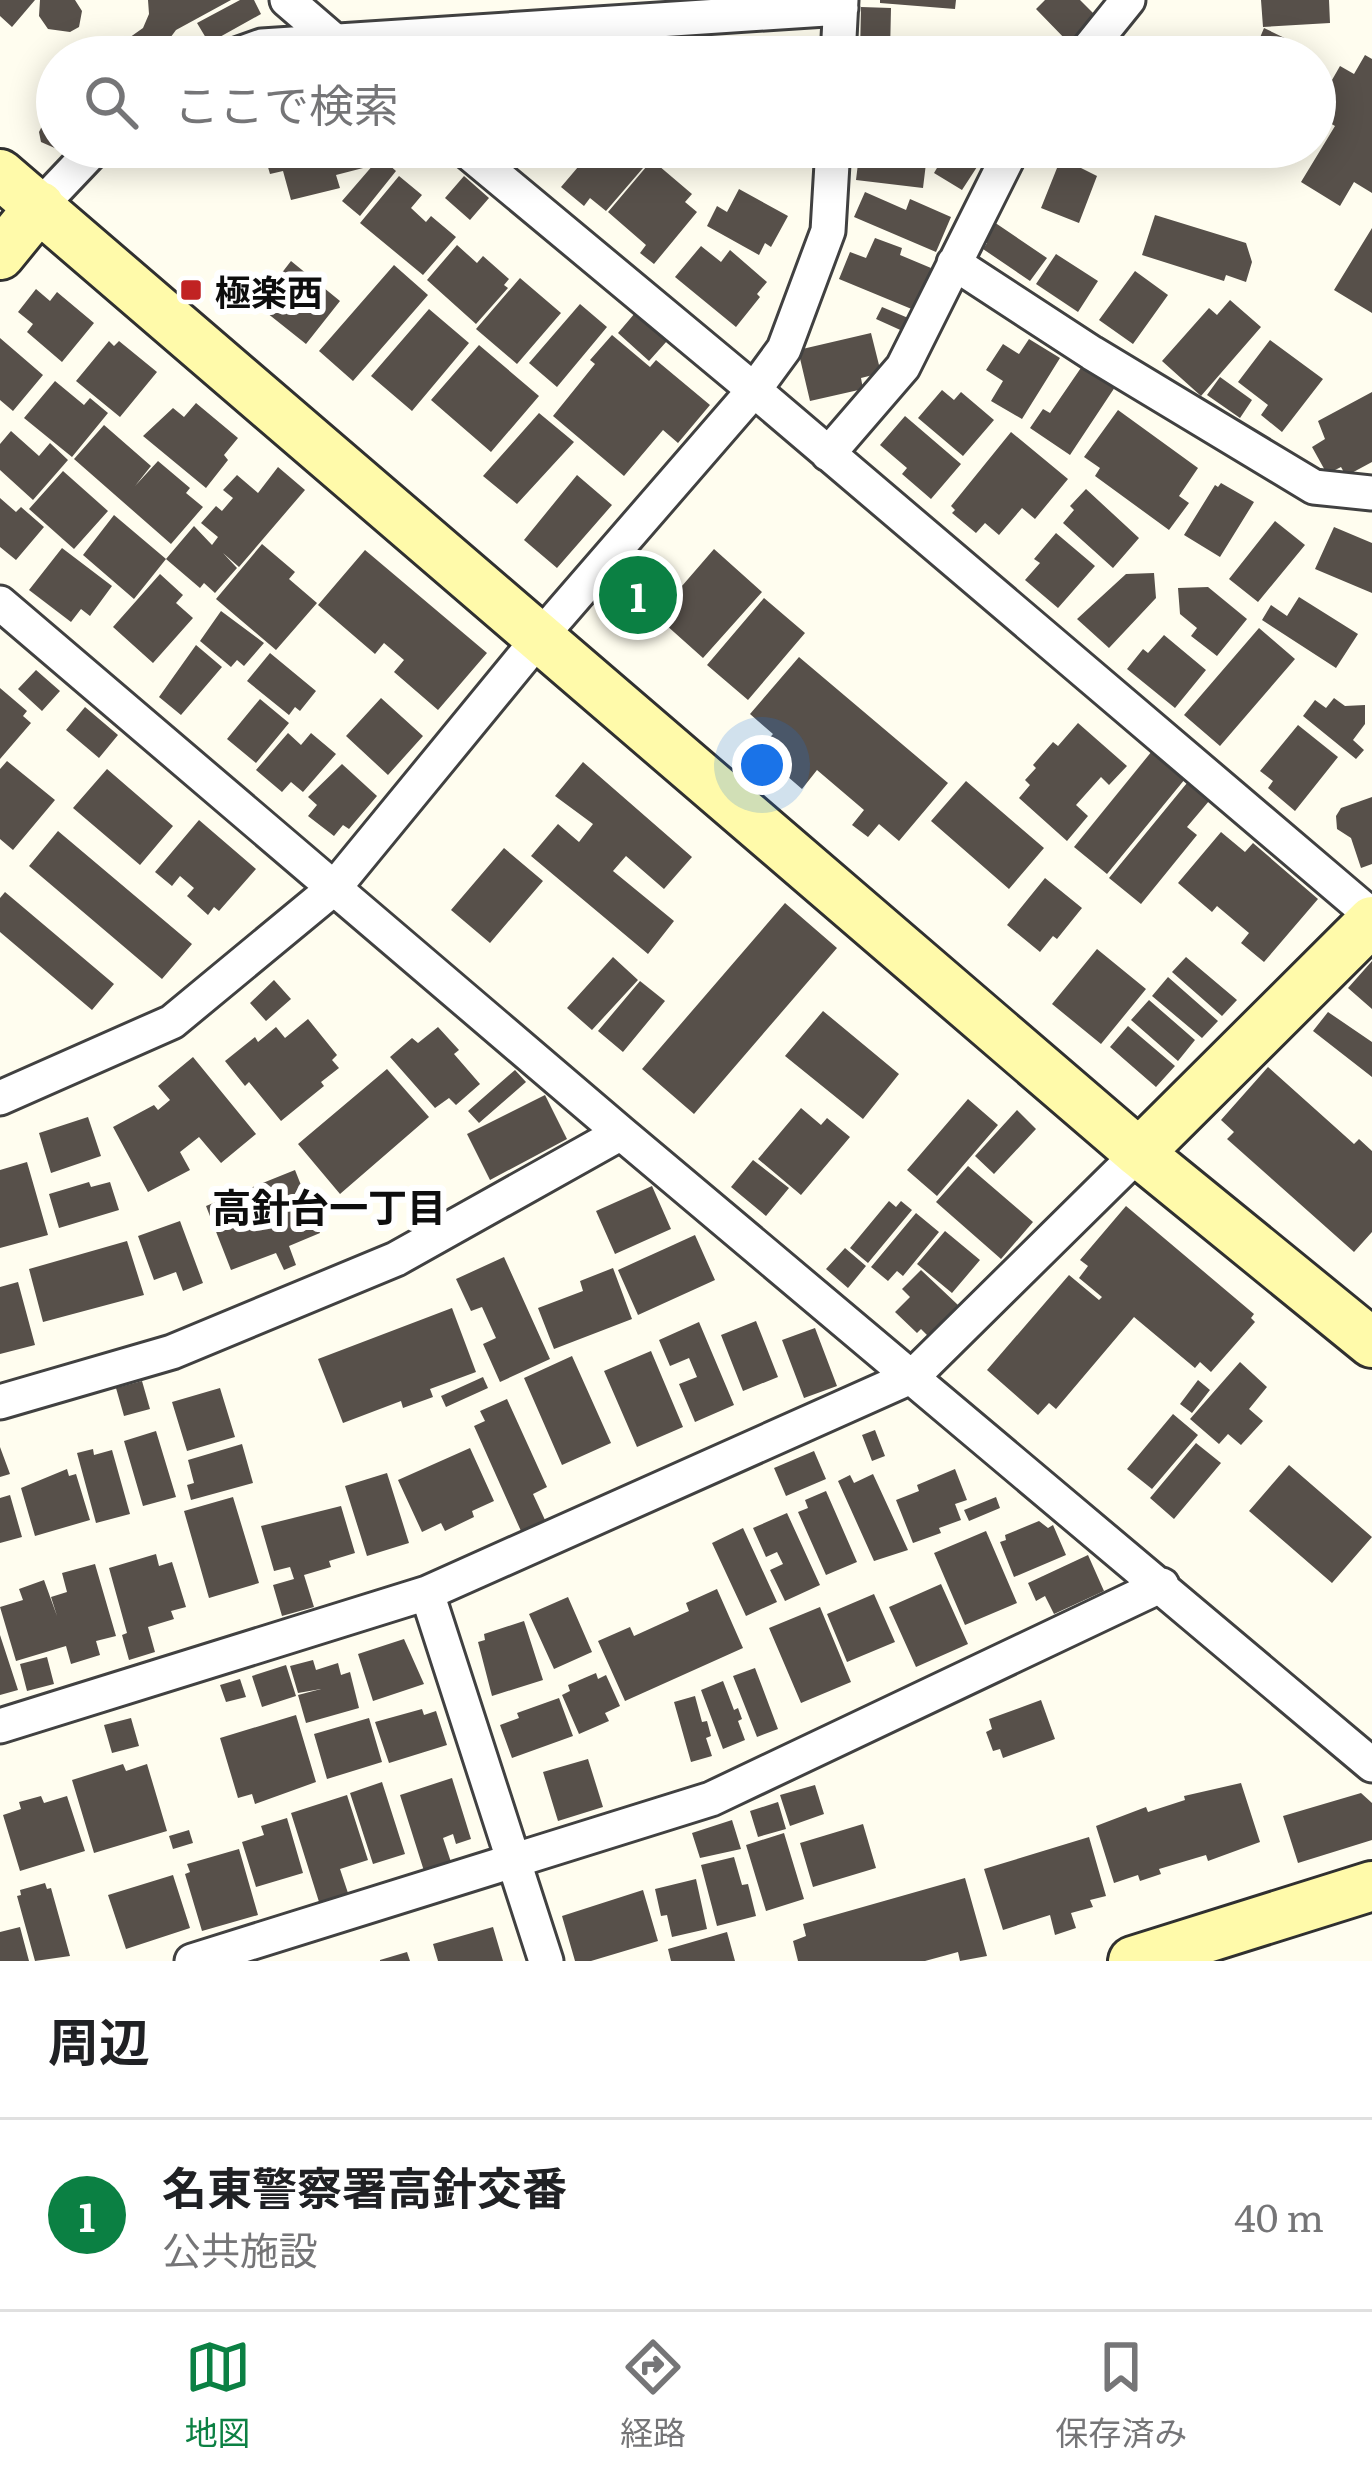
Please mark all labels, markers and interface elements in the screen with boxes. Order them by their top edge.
search box [36,36,1336,168]
icon: search [78,69,144,135]
text: ここで検索 [174,69,399,136]
place label: 極楽西 [215,264,323,317]
marker: 極楽西 [178,277,204,303]
pin: 1 [599,550,677,640]
your location [732,735,792,795]
district label: 高針台一丁目 [212,1176,446,1234]
text: 周辺 [48,2001,150,2077]
text: 名東警察署高針交番 [162,2152,567,2219]
text: 1 [79,2186,95,2244]
text: 40 m [1234,2186,1324,2244]
text: 公共施設 [162,2219,318,2277]
tab: 地図 [185,2334,251,2455]
tab: 経路 [620,2334,686,2455]
tab: 保存済み [1055,2334,1187,2455]

